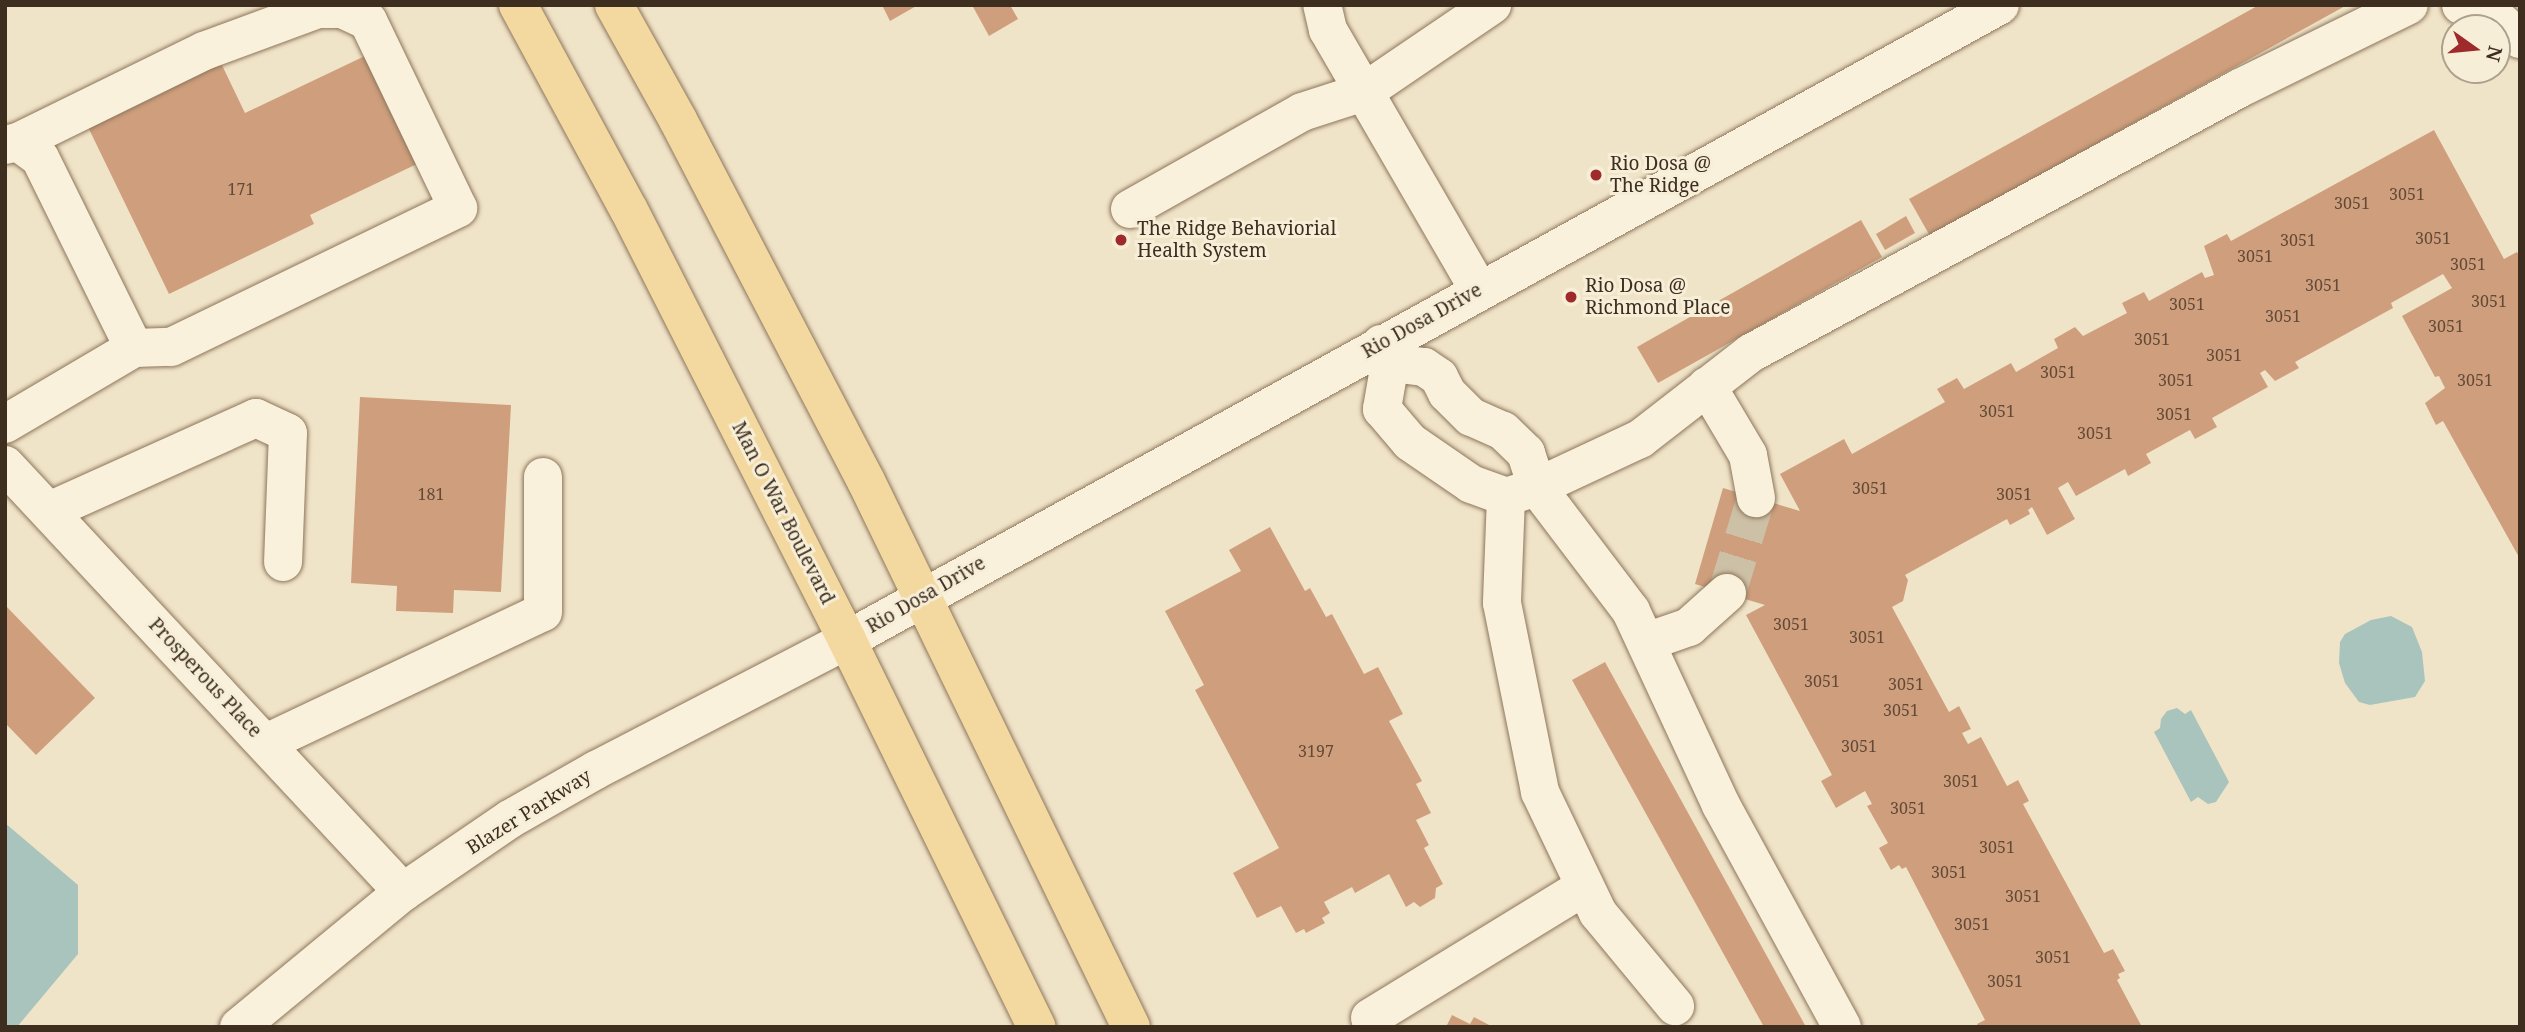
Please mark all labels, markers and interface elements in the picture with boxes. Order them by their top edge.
north arrow [2441,14,2511,84]
text: N [2480,43,2509,65]
place label: Rio Dosa @ The Ridge [1610,153,1711,197]
marker: Rio Dosa @ The Ridge [1588,167,1604,183]
house number: 171 [228,179,254,199]
house number: 3051 [2389,184,2425,204]
house number: 3051 [2334,193,2370,213]
place label: The Ridge Behaviorial Health System [1137,218,1336,262]
house number: 3051 [2415,228,2451,248]
marker: The Ridge Behaviorial Health System [1111,230,1131,250]
house number: 3051 [2280,230,2316,250]
house number: 3051 [2237,246,2273,266]
house number: 3051 [2450,254,2486,274]
place label: Rio Dosa @ Richmond Place [1585,275,1730,319]
house number: 3051 [2305,275,2341,295]
street label: Rio Dosa Drive [1358,279,1486,363]
marker: Rio Dosa @ Richmond Place [1563,289,1579,305]
house number: 3051 [2471,291,2507,311]
house number: 3051 [2169,294,2205,314]
house number: 3051 [2265,306,2301,326]
house number: 3051 [2428,316,2464,336]
house number: 3051 [2134,329,2170,349]
house number: 3051 [2206,345,2242,365]
house number: 3051 [2040,362,2076,382]
house number: 3051 [2158,370,2194,390]
house number: 3051 [2457,370,2493,390]
house number: 3051 [1979,401,2015,421]
house number: 3051 [2156,404,2192,424]
street label: Man O War Boulevard [727,418,839,608]
house number: 3051 [2077,423,2113,443]
house number: 3051 [1852,478,1888,498]
house number: 181 [418,484,444,504]
house number: 3051 [1996,484,2032,504]
street label: Rio Dosa Drive [863,552,989,638]
street label: Prosperous Place [144,614,266,742]
house number: 3051 [1773,614,1809,634]
house number: 3051 [1849,627,1885,647]
house number: 3051 [1804,671,1840,691]
house number: 3051 [1888,674,1924,694]
house number: 3051 [1883,700,1919,720]
house number: 3051 [1841,736,1877,756]
house number: 3197 [1298,741,1334,761]
street label: Blazer Parkway [463,765,595,859]
house number: 3051 [1943,771,1979,791]
house number: 3051 [1890,798,1926,818]
house number: 3051 [1979,837,2015,857]
house number: 3051 [1931,862,1967,882]
house number: 3051 [2005,886,2041,906]
house number: 3051 [1954,914,1990,934]
house number: 3051 [2035,947,2071,967]
house number: 3051 [1987,971,2023,991]

